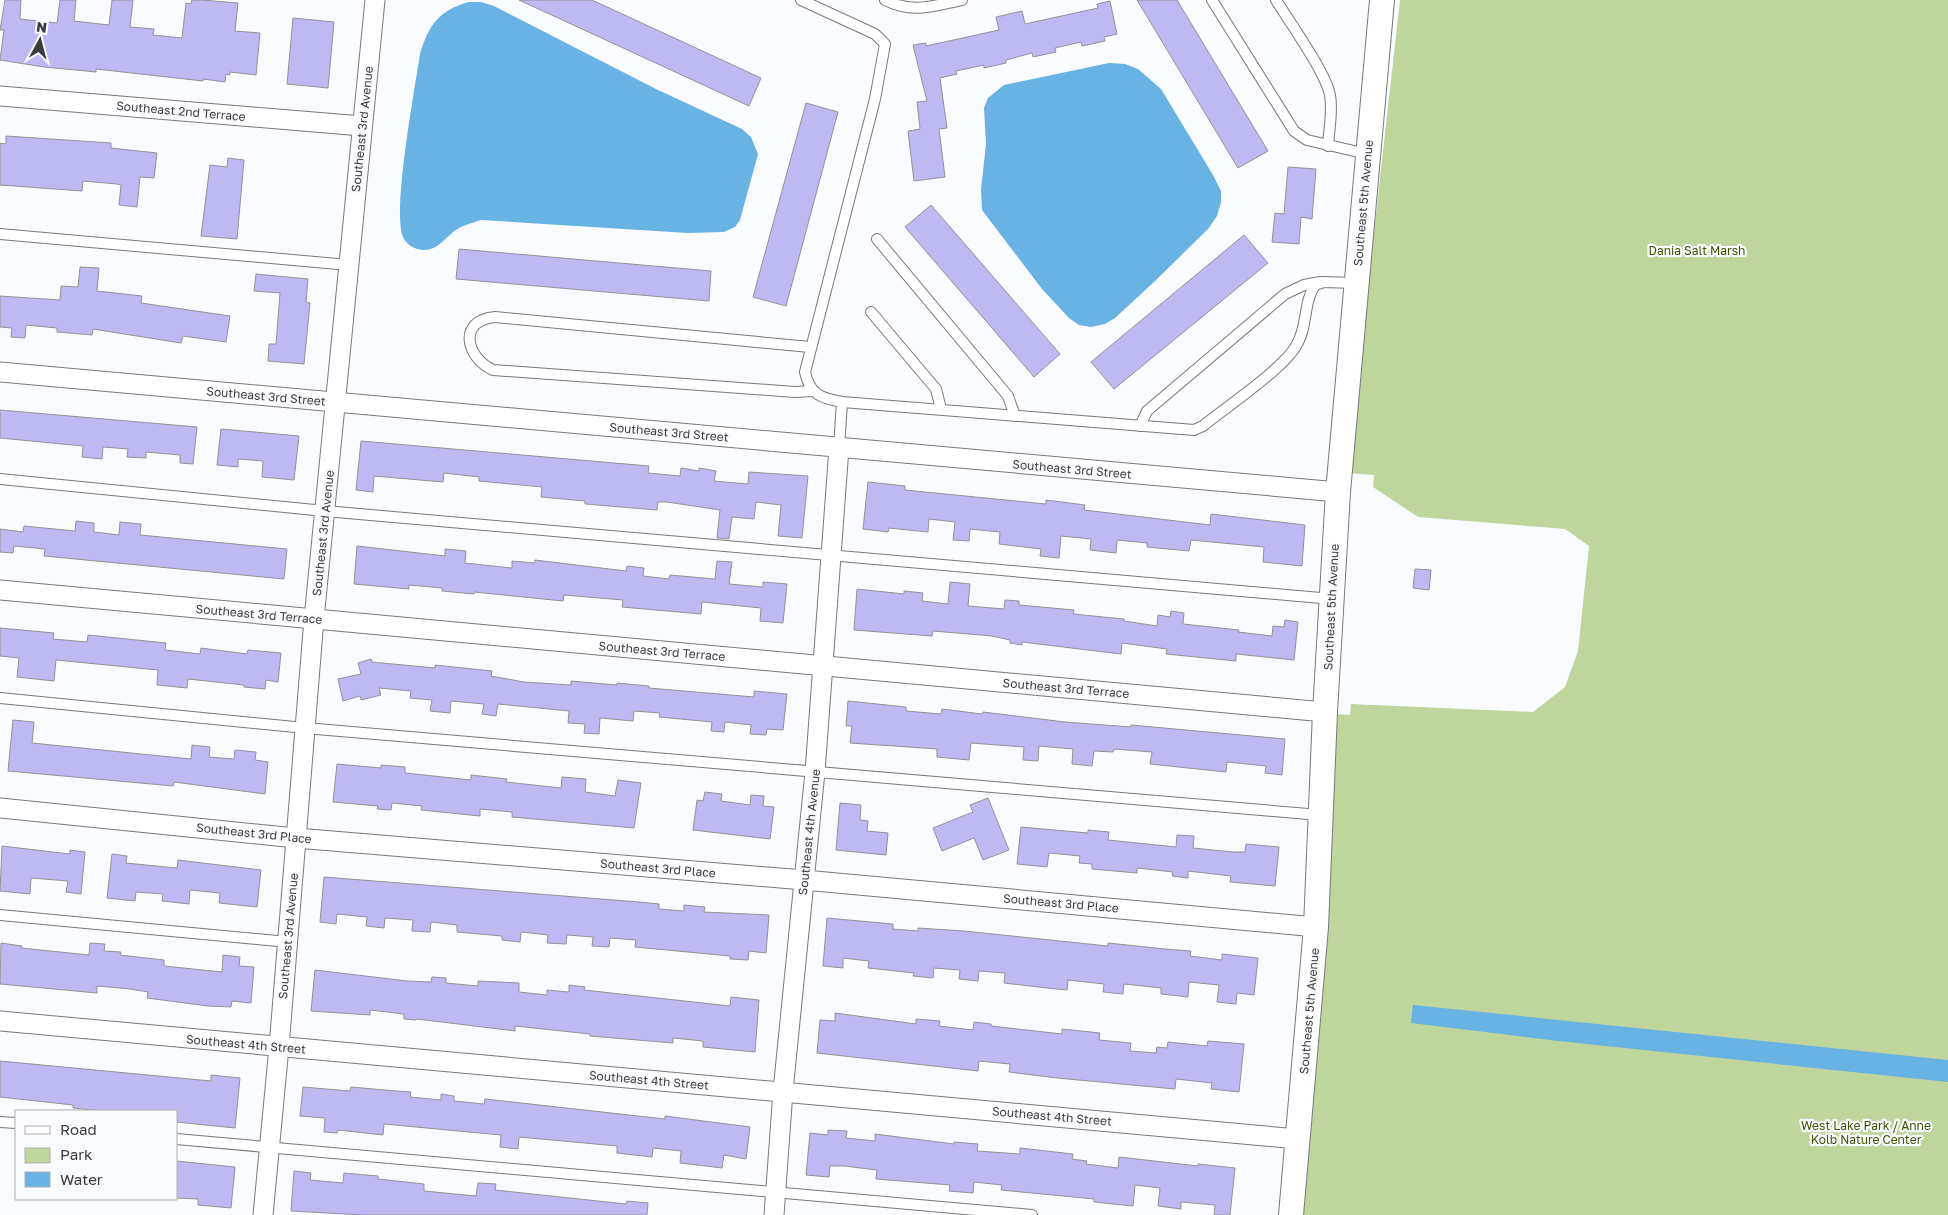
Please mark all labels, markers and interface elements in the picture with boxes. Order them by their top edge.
north arrow [15,15,65,65]
text: N [35,18,48,36]
street label: Southeast 3rd Avenue [348,65,376,193]
street label: Southeast 2nd Terrace [116,98,246,124]
street label: Southeast 5th Avenue [1350,139,1376,267]
park label: Dania Salt Marsh [1649,243,1745,258]
street label: Southeast 3rd Street [206,383,326,409]
street label: Southeast 3rd Street [609,419,729,445]
street label: Southeast 3rd Street [1012,456,1132,482]
street label: Southeast 3rd Avenue [309,469,337,597]
street label: Southeast 5th Avenue [1320,543,1342,671]
street label: Southeast 3rd Terrace [195,601,323,627]
street label: Southeast 3rd Terrace [598,638,726,664]
street label: Southeast 3rd Terrace [1002,675,1130,701]
street label: Southeast 4th Avenue [795,768,823,896]
street label: Southeast 3rd Place [195,819,313,847]
street label: Southeast 3rd Place [599,855,717,881]
street label: Southeast 3rd Avenue [275,872,301,1000]
street label: Southeast 3rd Place [1002,890,1120,916]
street label: Southeast 5th Avenue [1296,947,1322,1075]
street label: Southeast 4th Street [185,1031,307,1057]
street label: Southeast 4th Street [588,1067,710,1093]
street label: Southeast 4th Street [991,1103,1113,1129]
legend [15,1110,178,1200]
park label: West Lake Park / Anne Kolb Nature Center [1801,1118,1931,1147]
text: Road [60,1120,97,1138]
text: Park [60,1145,93,1163]
text: Water [60,1170,103,1188]

